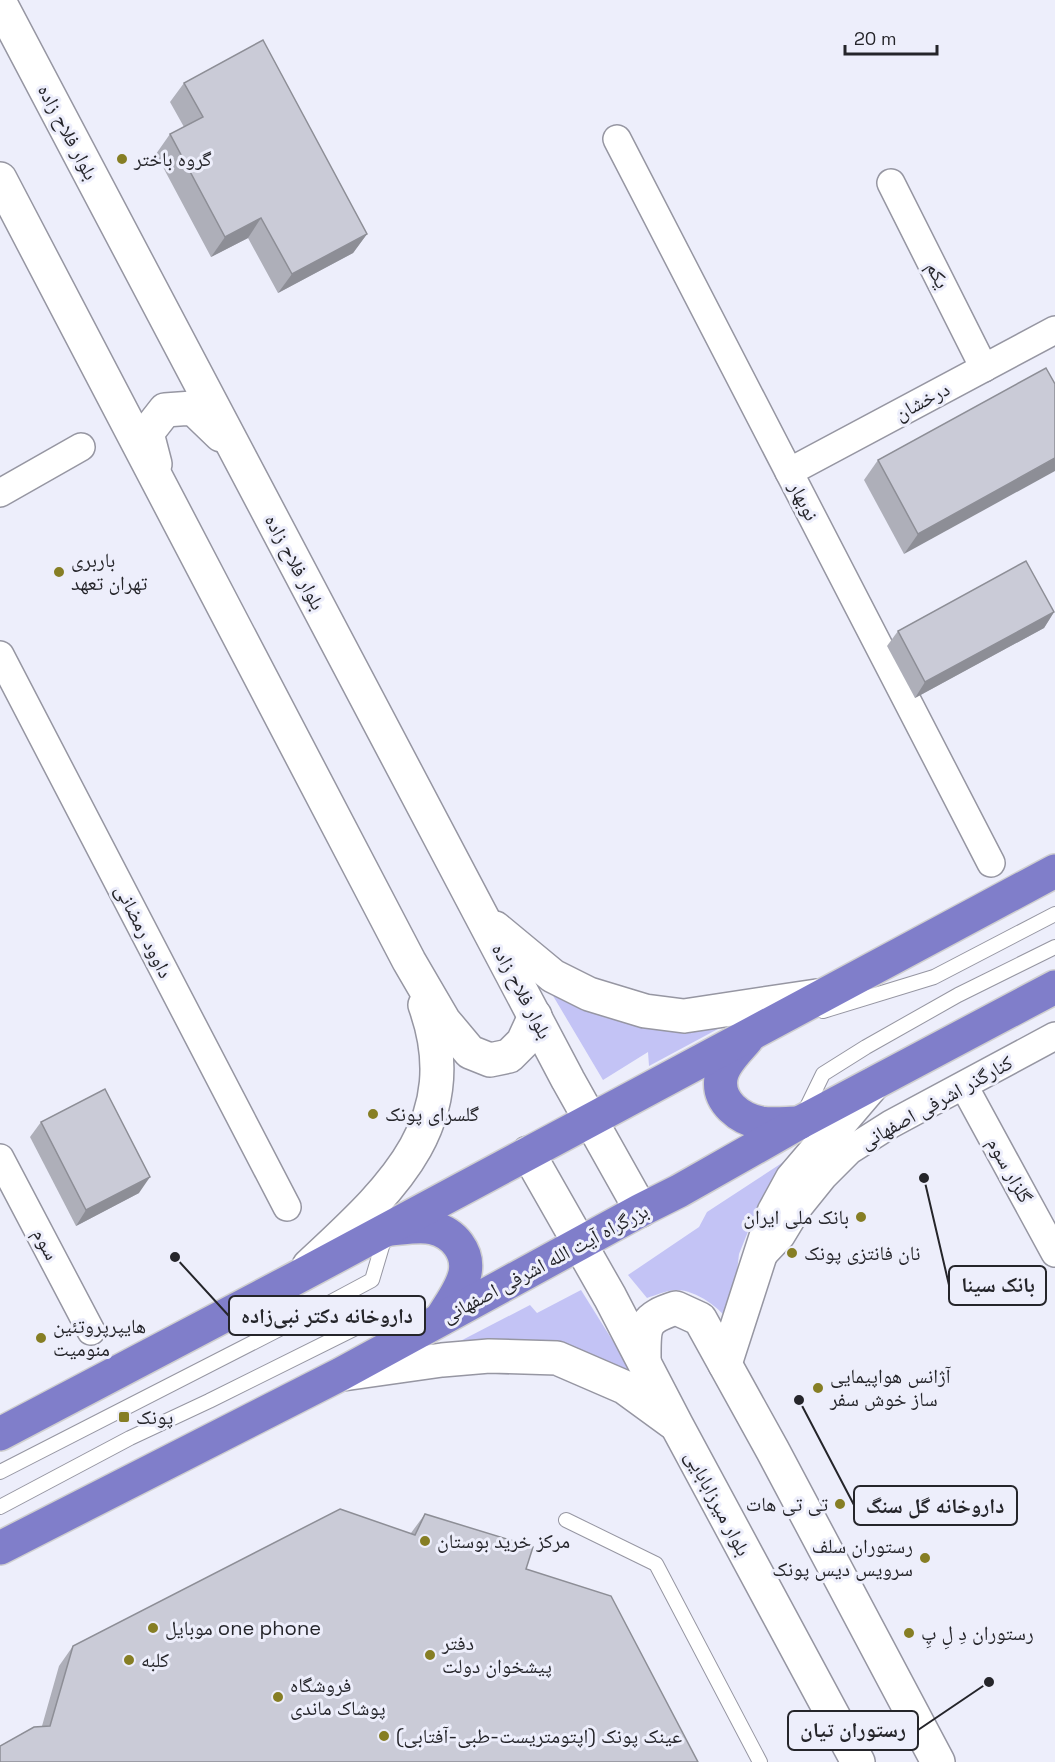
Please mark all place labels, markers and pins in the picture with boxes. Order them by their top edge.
place label: گروه باختر [133,146,212,172]
marker: گروه باختر [115,152,129,166]
place label: باربری تهران تعهد [71,547,148,596]
marker: باربری تهران تعهد [52,565,66,579]
place label: گلسرای پونک [385,1101,479,1127]
marker: گلسرای پونک [366,1107,380,1121]
place label: بانک ملی ایران [743,1204,849,1230]
marker: بانک ملی ایران [854,1210,868,1224]
place label: نان فانتزی پونک [804,1240,920,1266]
marker: نان فانتزی پونک [785,1246,799,1260]
callout: بانک سینا [949,1266,1046,1305]
callout: داروخانه دکتر نبی‌زاده [229,1296,425,1335]
place label: هایپرپروتئین منومیت [53,1313,146,1362]
marker: هایپرپروتئین منومیت [34,1331,48,1345]
place label: آژانس هواپیمایی ساز خوش سفر [829,1363,951,1412]
marker: آژانس هواپیمایی ساز خوش سفر [811,1381,825,1395]
place label: پونک [136,1404,173,1430]
marker: پونک [117,1410,131,1424]
callout: داروخانه گل سنگ [854,1486,1017,1525]
place label: تی تی هات [746,1491,828,1517]
marker: تی تی هات [833,1497,847,1511]
place label: مرکز خرید بوستان [437,1528,570,1554]
place label: رستوران سلف سرویس دیس پونک [772,1533,913,1582]
marker: مرکز خرید بوستان [418,1534,432,1548]
marker: رستوران سلف سرویس دیس پونک [918,1551,932,1565]
place label: موبایل one phone [165,1615,321,1641]
place label: رستوران دِ لِ پِ [921,1620,1034,1650]
marker: موبایل one phone [146,1621,160,1635]
marker: رستوران دِ لِ پِ [902,1626,916,1640]
place label: دفتر پیشخوان دولت [441,1630,552,1679]
place label: کلبه [141,1647,169,1673]
marker: دفتر پیشخوان دولت [423,1648,437,1662]
marker: کلبه [122,1653,136,1667]
place label: فروشگاه پوشاک ماندی [290,1672,386,1721]
marker: فروشگاه پوشاک ماندی [271,1690,285,1704]
callout: رستوران تیان [788,1711,918,1750]
place label: عینک پونک (اپتومتریست-طبی-آفتابی) [396,1723,682,1749]
marker: عینک پونک (اپتومتریست-طبی-آفتابی) [377,1729,391,1743]

